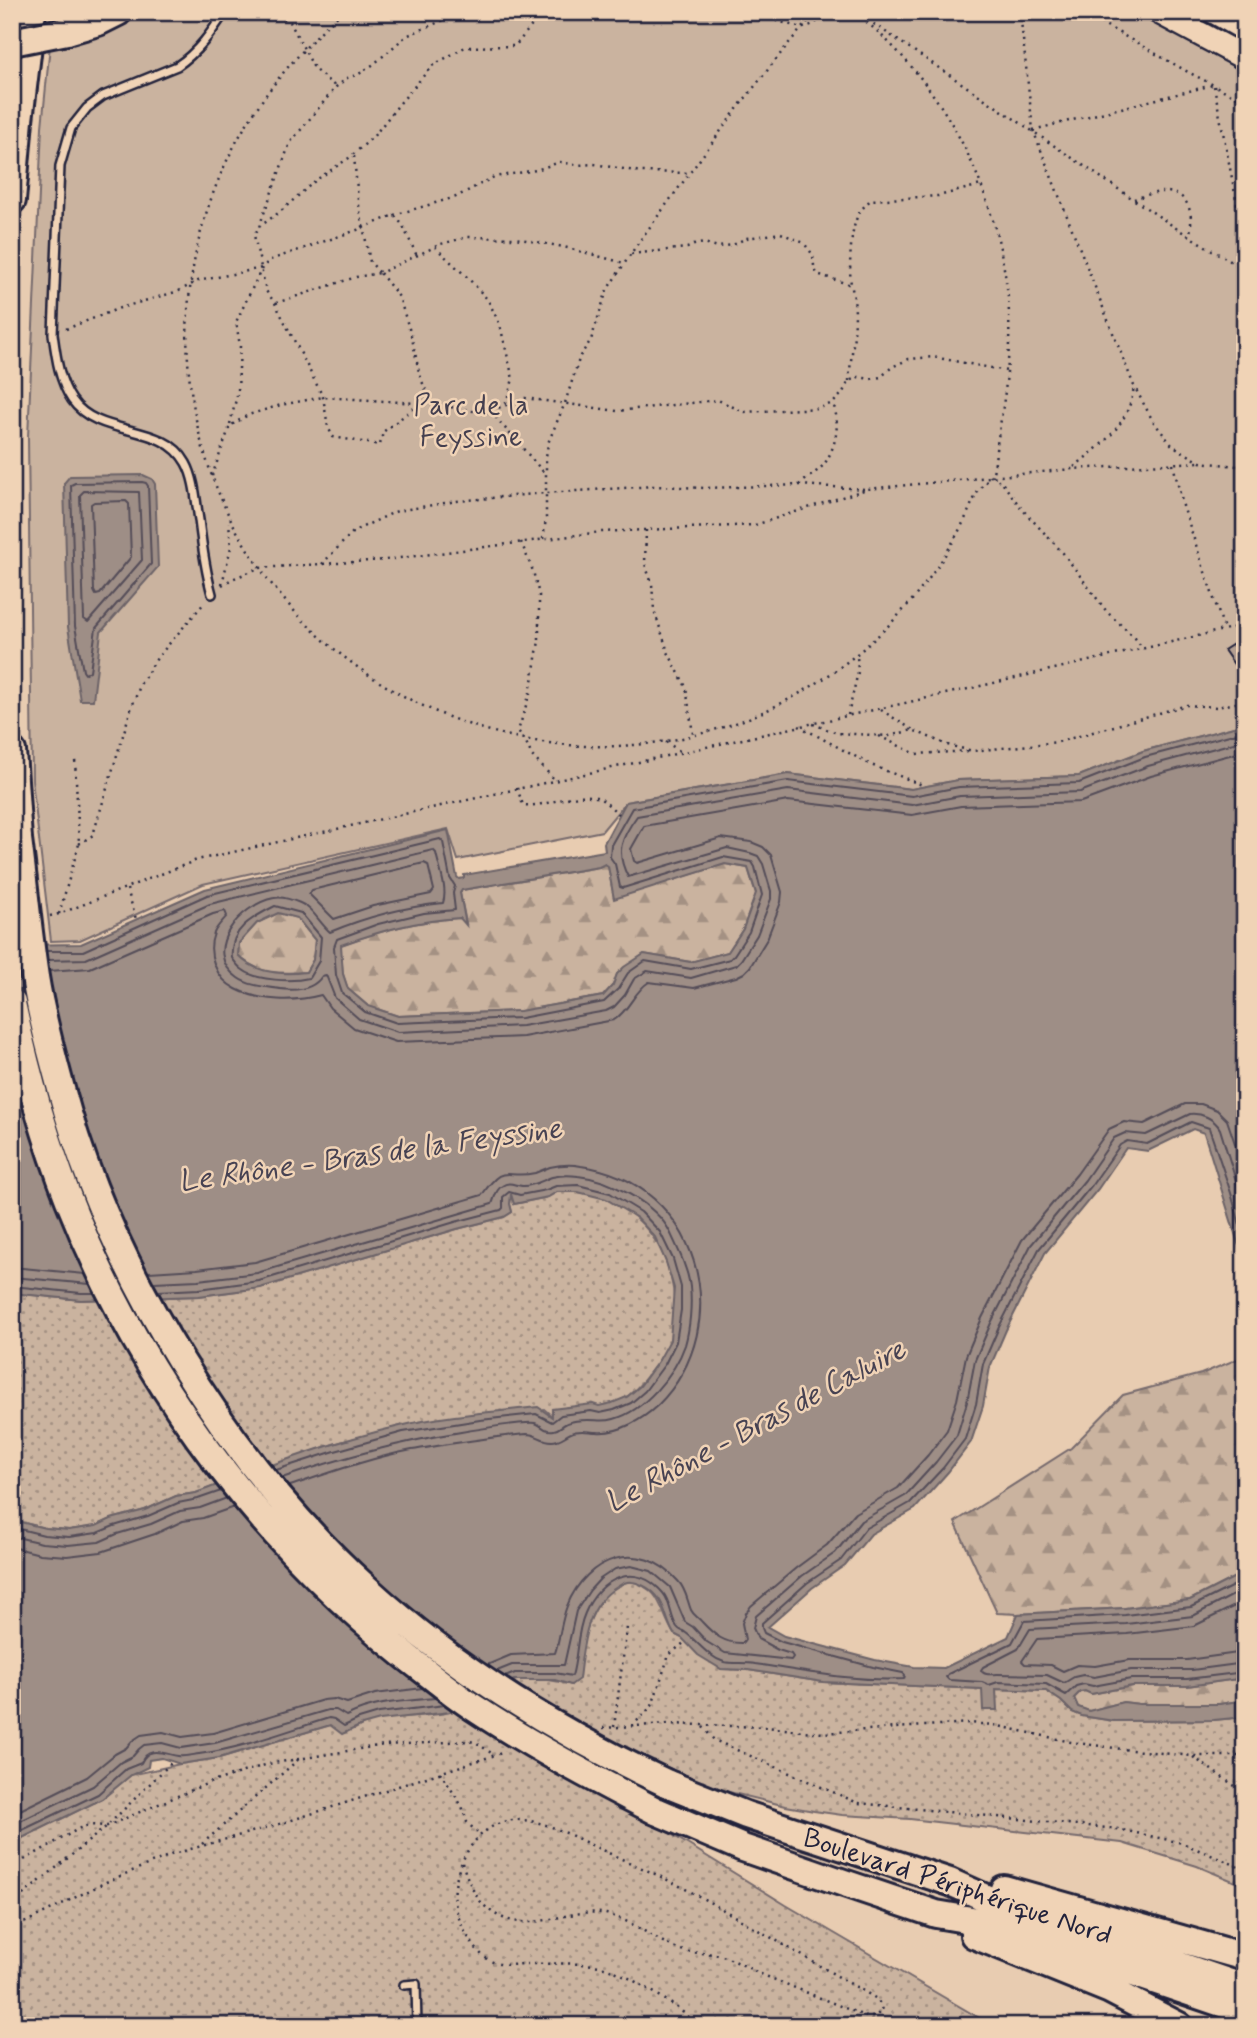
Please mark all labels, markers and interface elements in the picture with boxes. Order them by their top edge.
park label: Parc de la Feyssine [413,388,529,457]
water label: Le Rhône - Bras de la Feyssine [176,1109,565,1202]
water label: Le Rhône - Bras de Caluire [599,1330,913,1522]
street label: Boulevard Périphérique Nord [798,1820,1116,1955]

